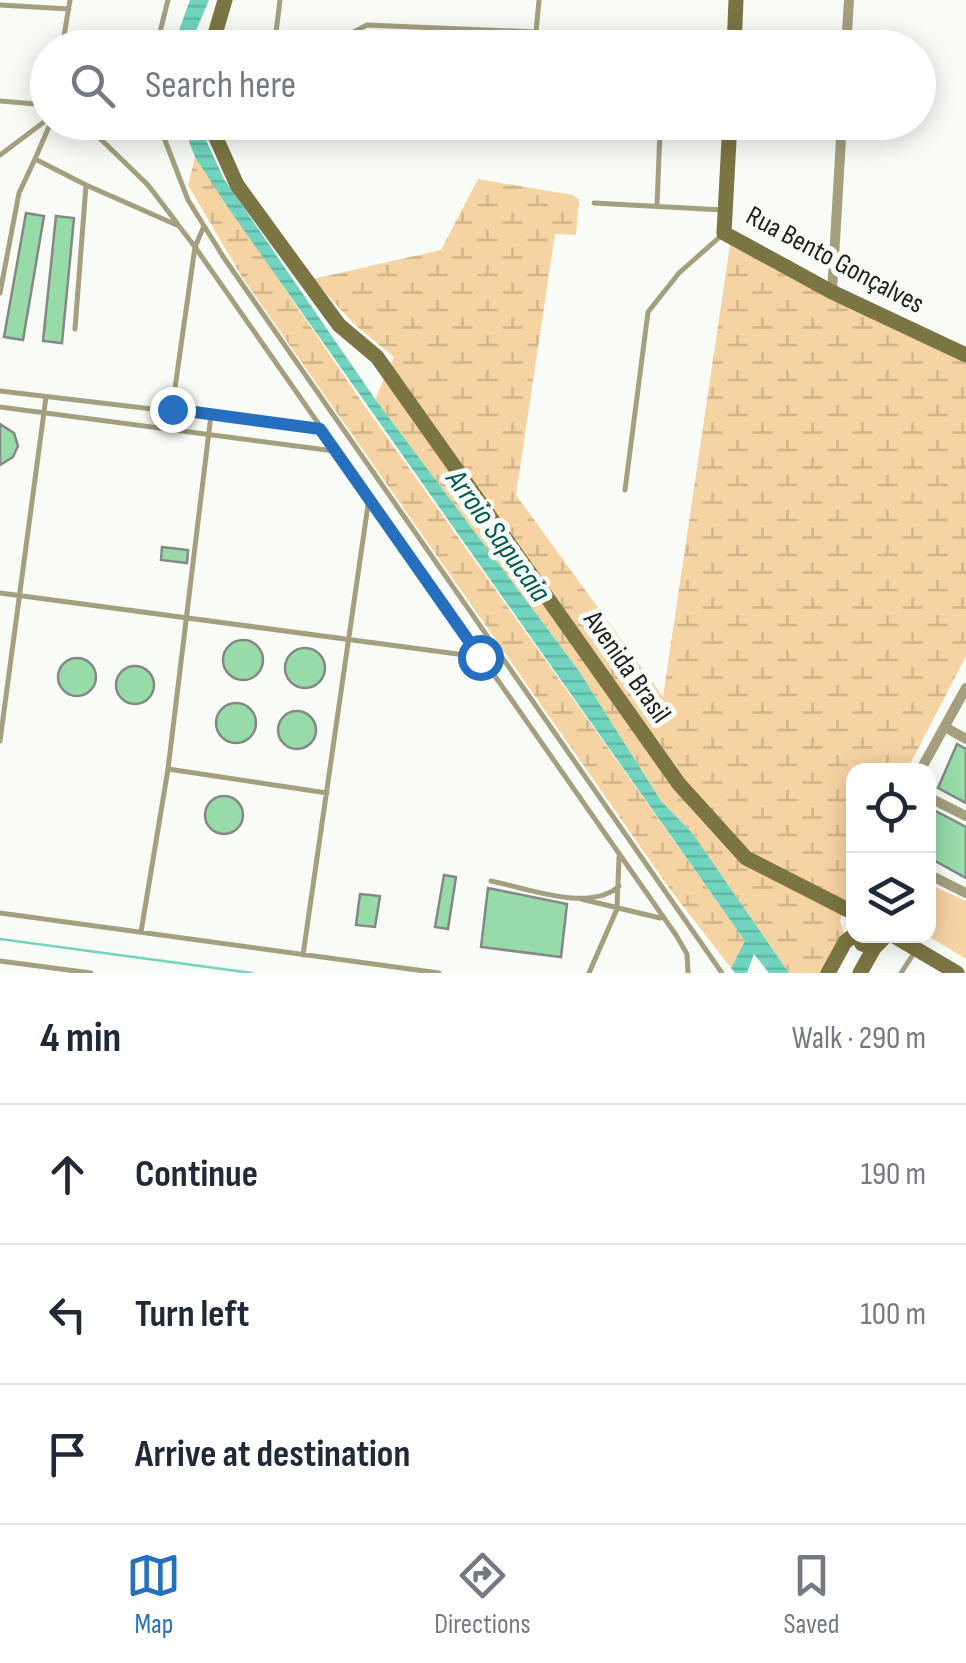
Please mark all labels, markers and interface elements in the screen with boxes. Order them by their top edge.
search box [30,30,936,140]
icon: search [65,58,120,113]
text: Search here [145,63,296,108]
street label: Rua Bento Gonçalves [740,199,930,321]
route end [150,387,196,433]
water label: Arroio Sapucaia [437,462,558,609]
street label: Avenida Brasil [576,604,677,729]
route start [458,635,504,681]
map controls [846,763,936,943]
button: locate [846,763,936,853]
button: layers [846,853,936,943]
text: 4 min [40,1013,121,1064]
text: Walk · 290 m [792,1019,926,1058]
icon: ahead [40,1147,95,1202]
text: Continue [135,1152,258,1197]
text: 190 m [861,1155,926,1194]
icon: left [40,1287,95,1342]
text: Turn left [135,1292,249,1337]
text: 100 m [861,1295,926,1334]
icon: arrive [40,1427,95,1482]
text: Arrive at destination [135,1432,410,1477]
tab: Map [126,1548,181,1641]
tab: Directions [434,1548,531,1641]
tab: Saved [783,1548,840,1641]

